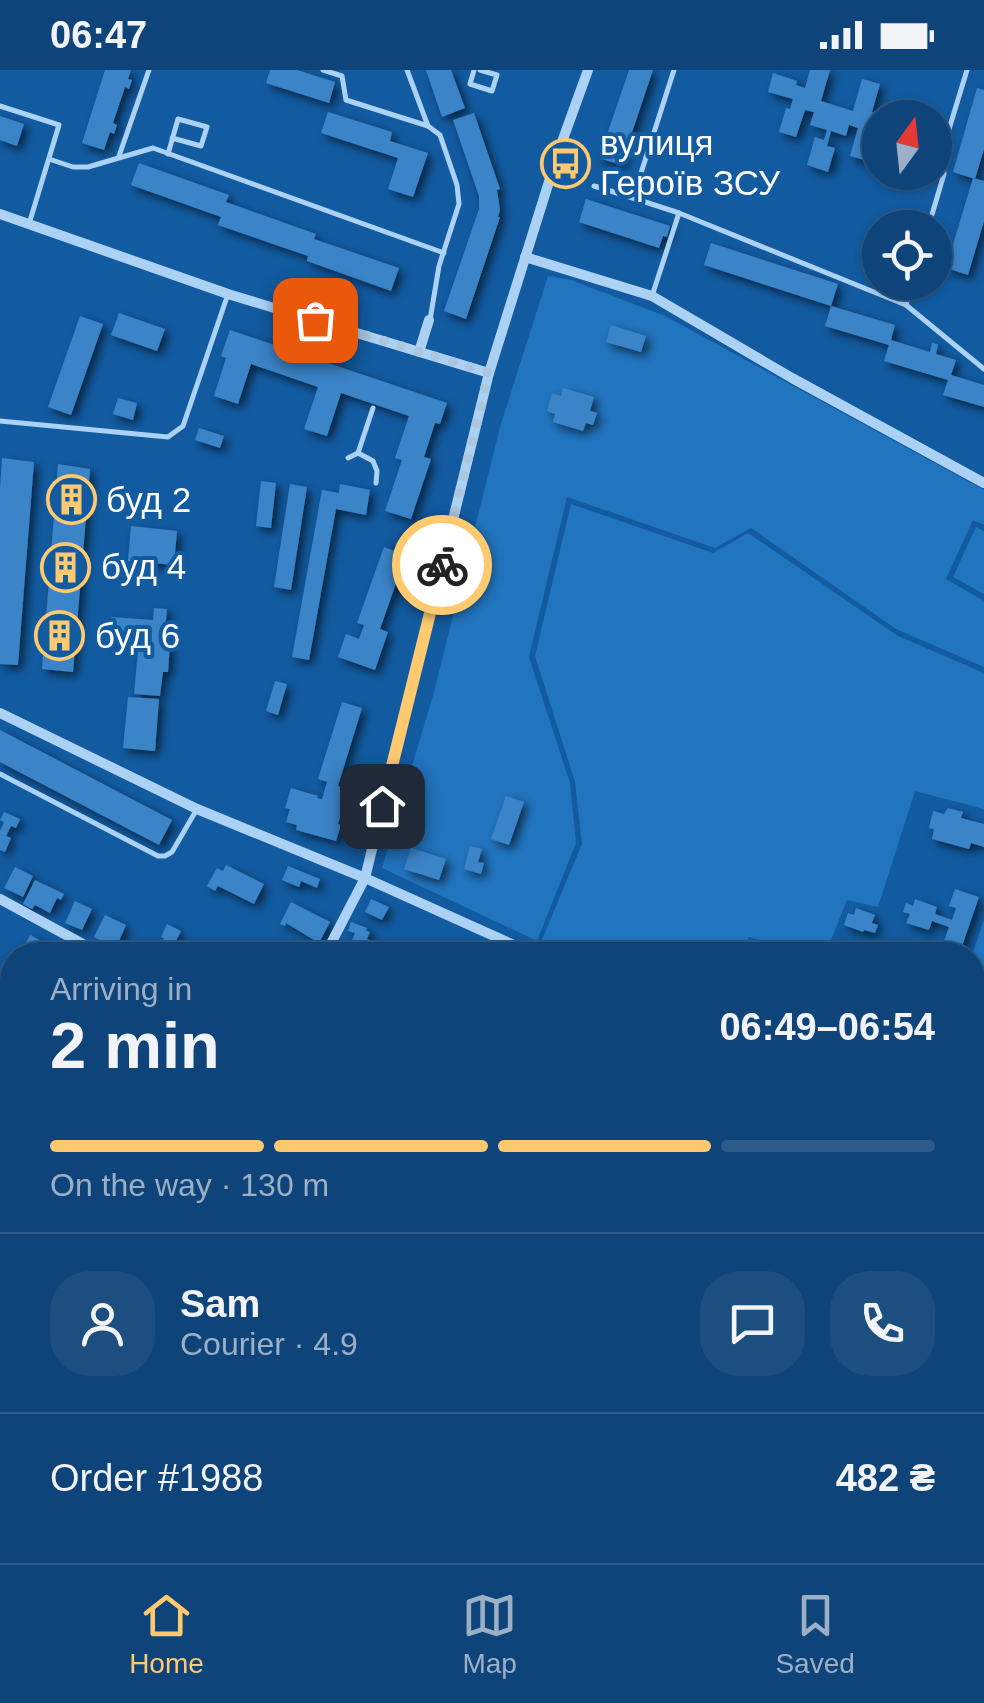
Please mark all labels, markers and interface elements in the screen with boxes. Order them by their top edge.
text: 06:47 [50,14,147,56]
north arrow [862,100,952,190]
map controls [862,100,952,300]
place label: вулиця Героїв ЗСУ [600,123,781,202]
bus stop icon: вулиця Героїв ЗСУ [539,137,591,189]
button: locate [862,210,952,300]
pin [273,278,358,363]
icon: bag [288,293,343,348]
building icon: буд 2 [45,474,97,526]
place label: буд 2 [106,480,191,519]
courier [392,515,492,615]
icon: bike [415,538,470,593]
building icon: буд 4 [40,541,92,593]
place label: буд 4 [101,547,186,586]
building icon: буд 6 [34,610,86,662]
place label: буд 6 [95,616,180,655]
pin [340,764,425,849]
icon: home [355,779,410,834]
text: Arriving in [50,971,192,1007]
text: 06:49–06:54 [719,1006,935,1048]
text: 2 min [50,1009,220,1082]
text: On the way · 130 m [50,1167,329,1203]
button: person [50,1271,155,1376]
button: chat [700,1271,805,1376]
button: phone [830,1271,935,1376]
text: Sam [180,1283,260,1325]
text: Courier · 4.9 [180,1326,358,1362]
text: Order #1988 [50,1457,263,1499]
text: 482 ₴ [836,1457,935,1499]
tab: Home [129,1588,204,1680]
tab: Map [462,1588,517,1680]
tab: Saved [775,1588,855,1680]

